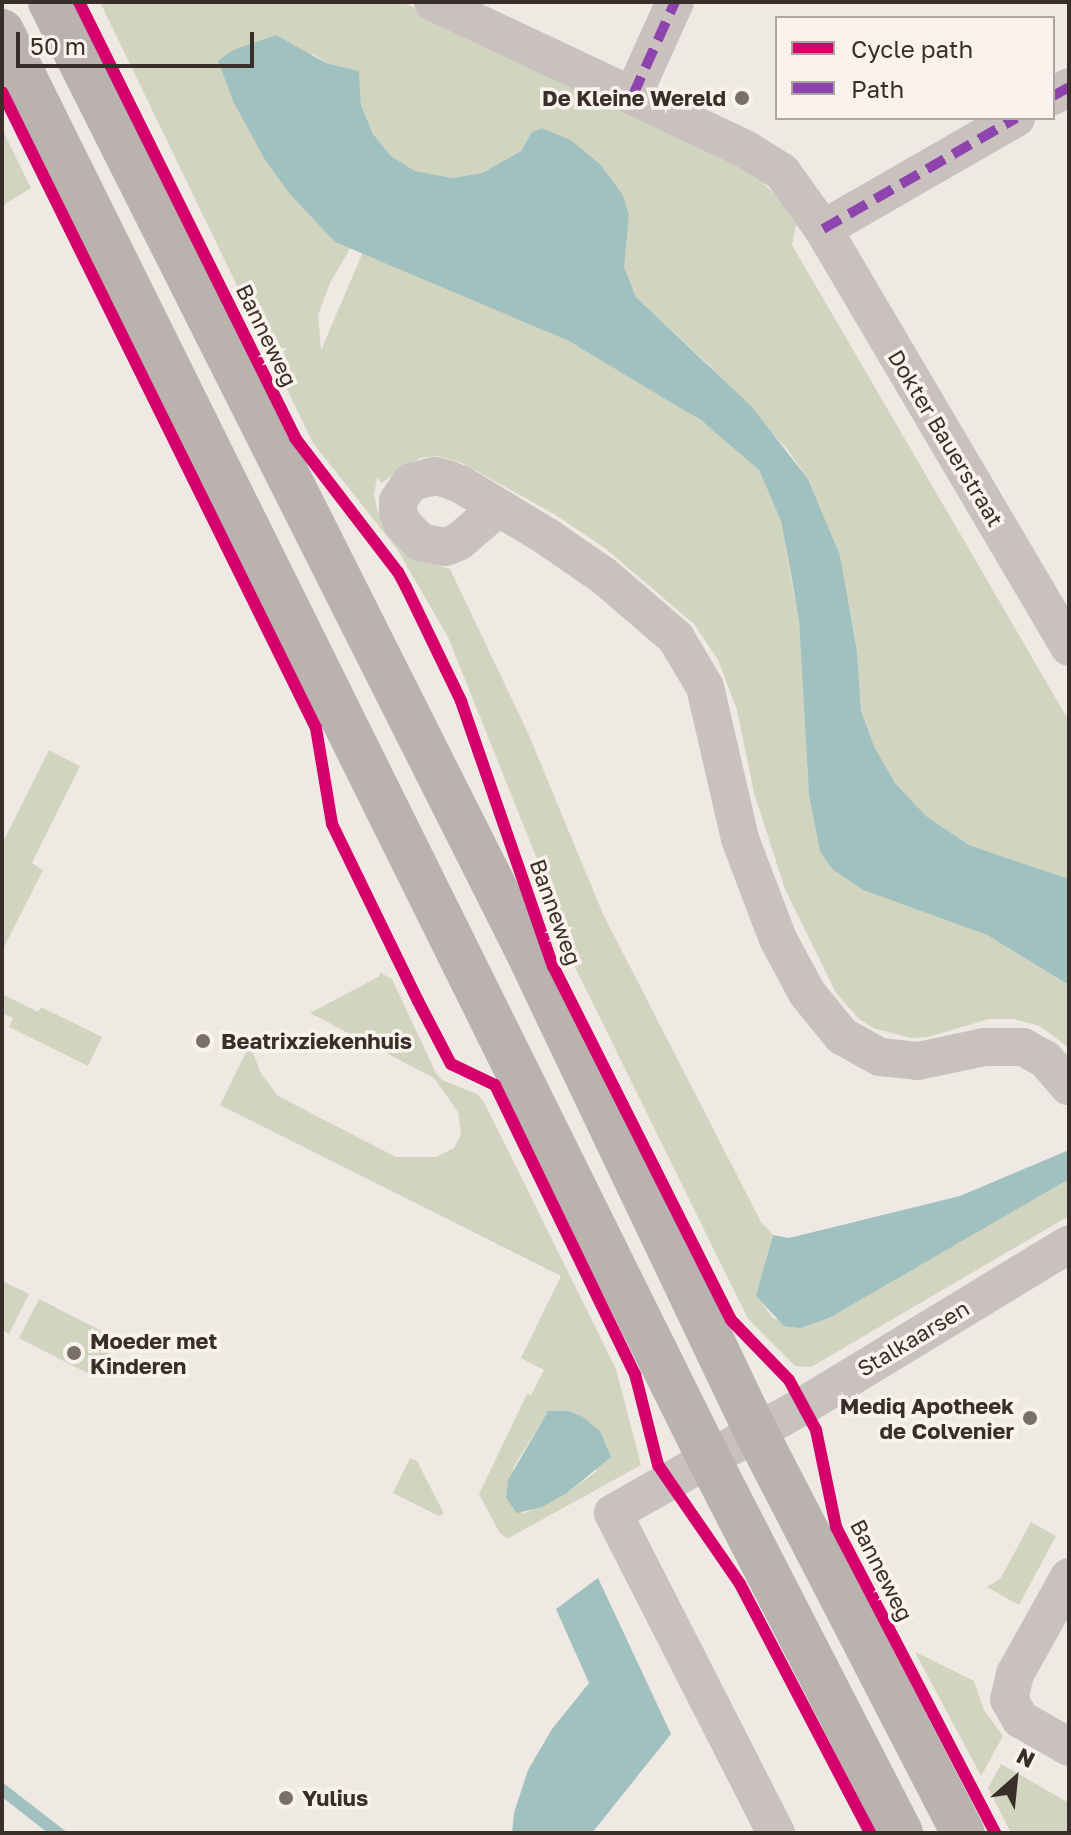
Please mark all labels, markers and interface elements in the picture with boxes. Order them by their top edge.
scale bar [20,16,258,66]
legend [775,16,1055,120]
text: 50 m [30,31,86,60]
text: Cycle path [851,34,973,63]
text: Path [851,74,904,103]
place label: De Kleine Wereld [542,85,726,111]
marker: De Kleine Wereld [733,89,751,107]
street label: Banneweg [231,279,303,391]
street label: Dokter Bauerstraat [883,345,1009,531]
street label: Banneweg [525,855,587,969]
place label: Beatrixziekenhuis [221,1028,412,1054]
marker: Beatrixziekenhuis [192,1030,214,1052]
street label: Stalkaarsen [852,1294,974,1382]
place label: Moeder met Kinderen [90,1327,217,1378]
marker: Moeder met Kinderen [65,1344,83,1362]
place label: Mediq Apotheek de Colvenier [840,1392,1014,1444]
marker: Mediq Apotheek de Colvenier [1021,1409,1039,1427]
street label: Banneweg [845,1515,919,1625]
north arrow [975,1739,1055,1819]
text: N [1013,1741,1040,1773]
place label: Yulius [302,1785,368,1811]
marker: Yulius [277,1789,295,1807]

